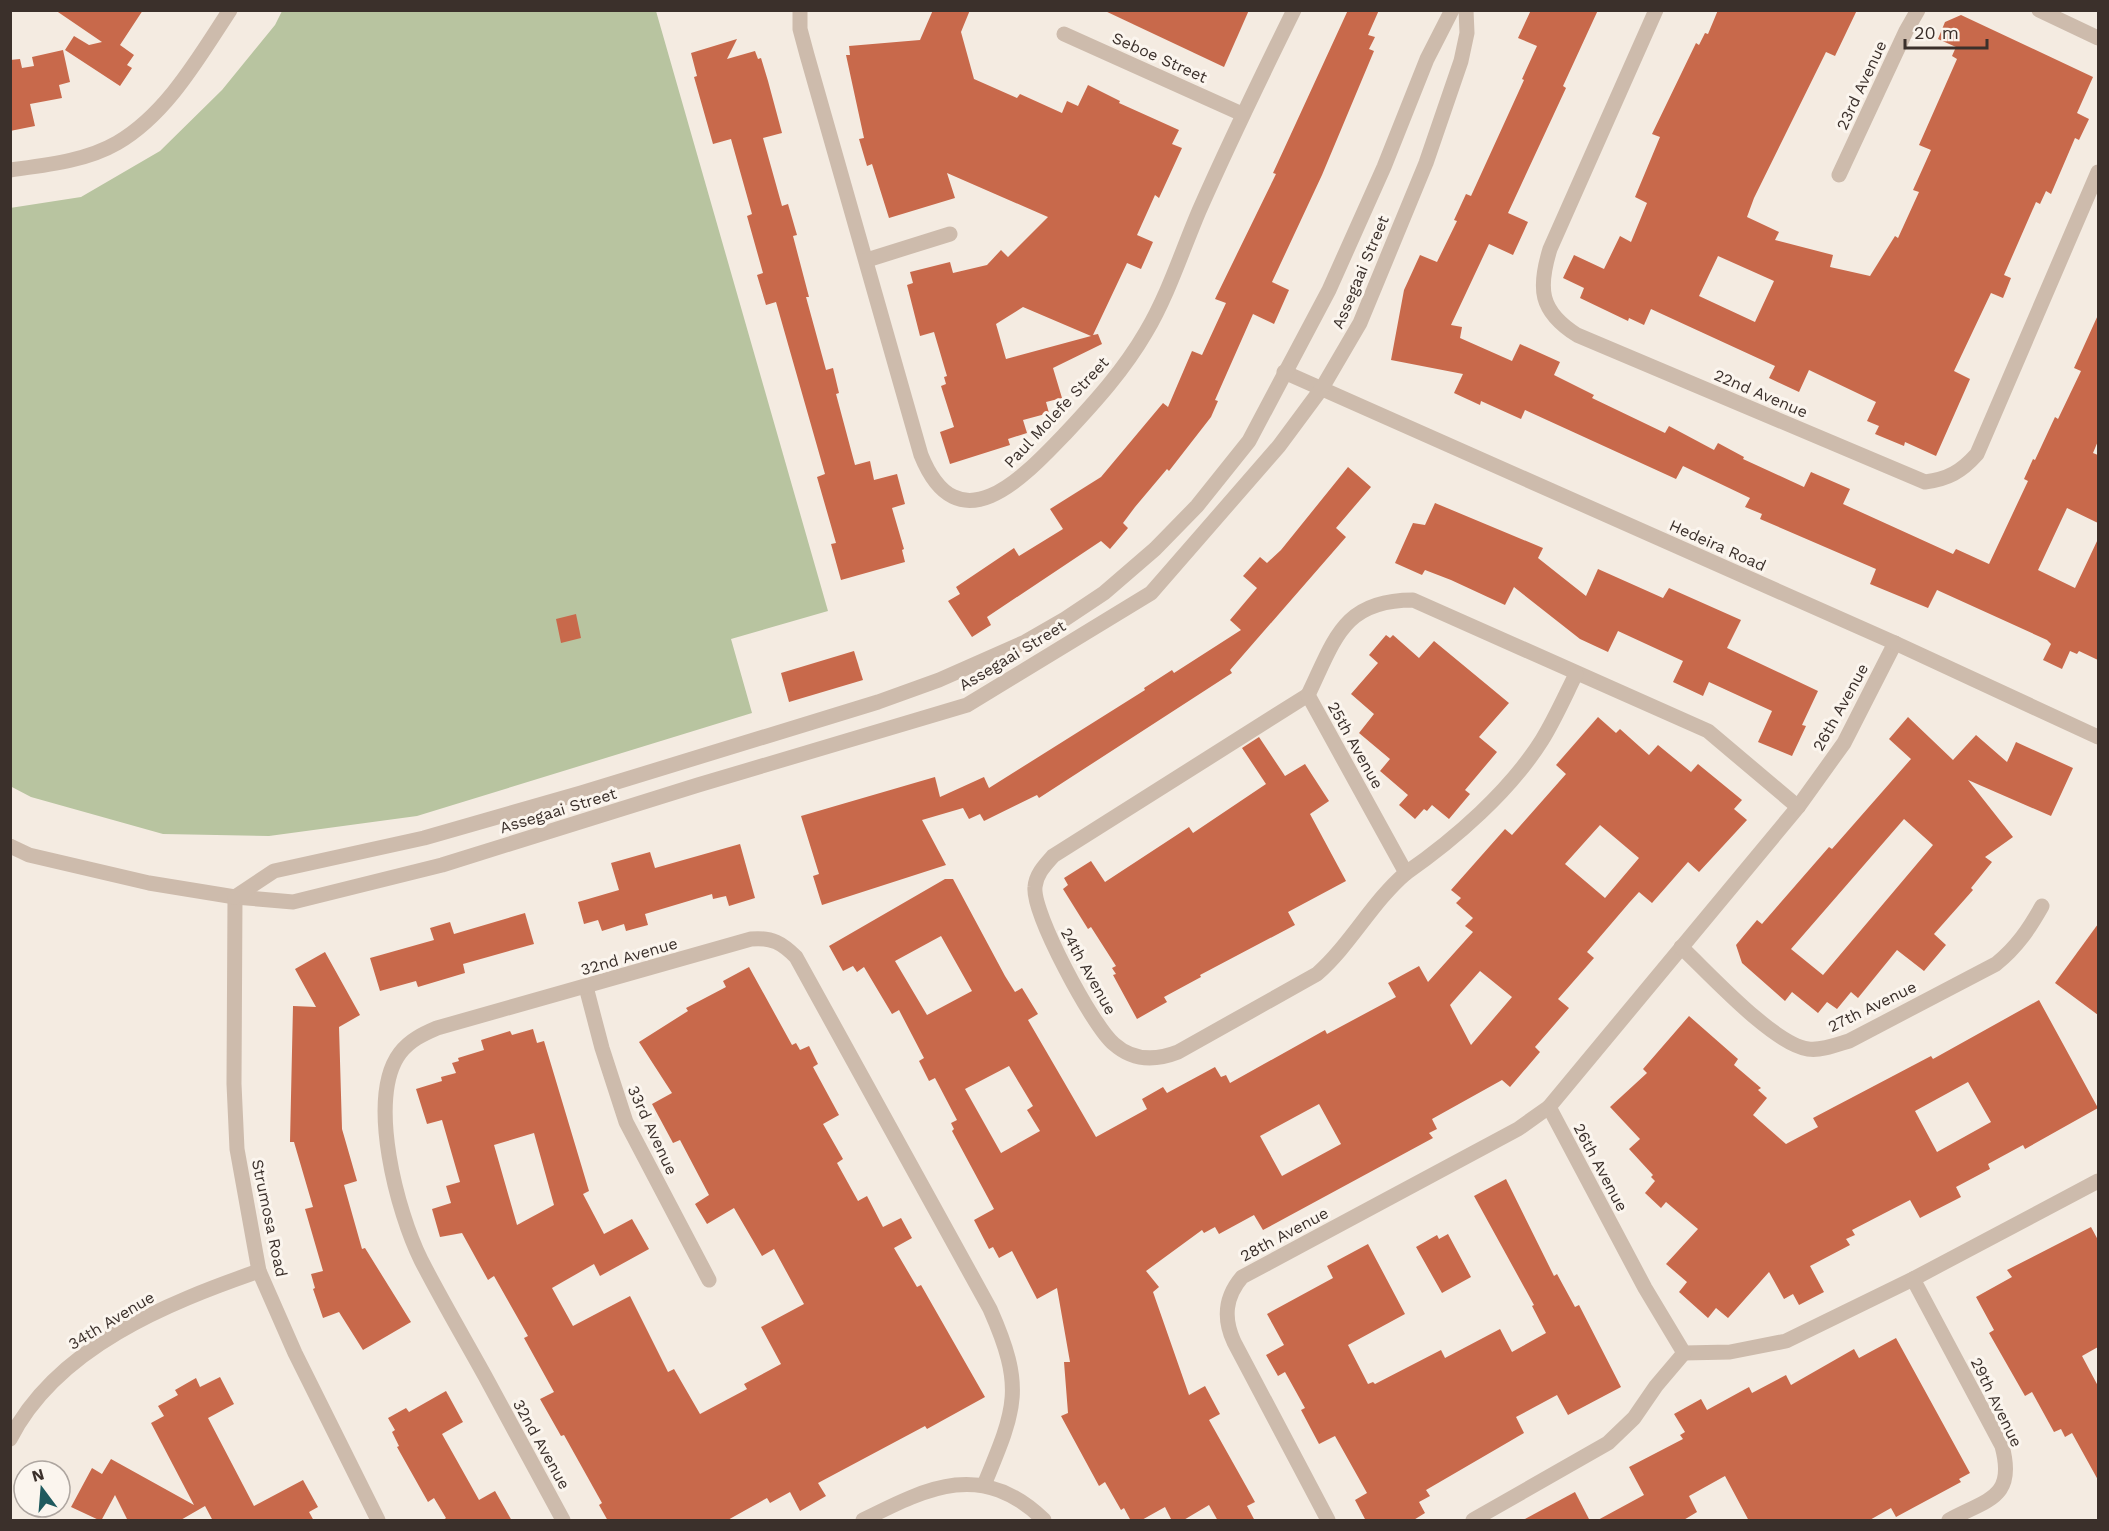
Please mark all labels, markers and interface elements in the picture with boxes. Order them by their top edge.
scale bar [1905,12,1988,50]
text: 20 m [1914,22,1959,43]
street label: Seboe Street [1109,28,1211,87]
street label: 23rd Avenue [1832,38,1890,133]
street label: Assegaai Street [1328,212,1393,332]
street label: Paul Molefe Street [1000,353,1113,472]
street label: 22nd Avenue [1711,365,1811,422]
street label: Hedeira Road [1666,516,1769,575]
street label: Assegaai Street [955,616,1069,695]
street label: 26th Avenue [1809,660,1872,754]
street label: 25th Avenue [1324,698,1387,792]
street label: Assegaai Street [497,784,619,837]
street label: 24th Avenue [1057,924,1120,1018]
street label: 32nd Avenue [578,934,680,979]
street label: 27th Avenue [1825,977,1920,1036]
street label: 33rd Avenue [624,1083,682,1178]
street label: 26th Avenue [1569,1120,1632,1215]
street label: Strumosa Road [248,1158,291,1279]
street label: 28th Avenue [1237,1203,1332,1266]
street label: 34th Avenue [65,1287,158,1354]
street label: 29th Avenue [1967,1354,2026,1450]
street label: 32nd Avenue [509,1396,574,1493]
north arrow [12,1459,72,1519]
text: N [30,1464,46,1486]

